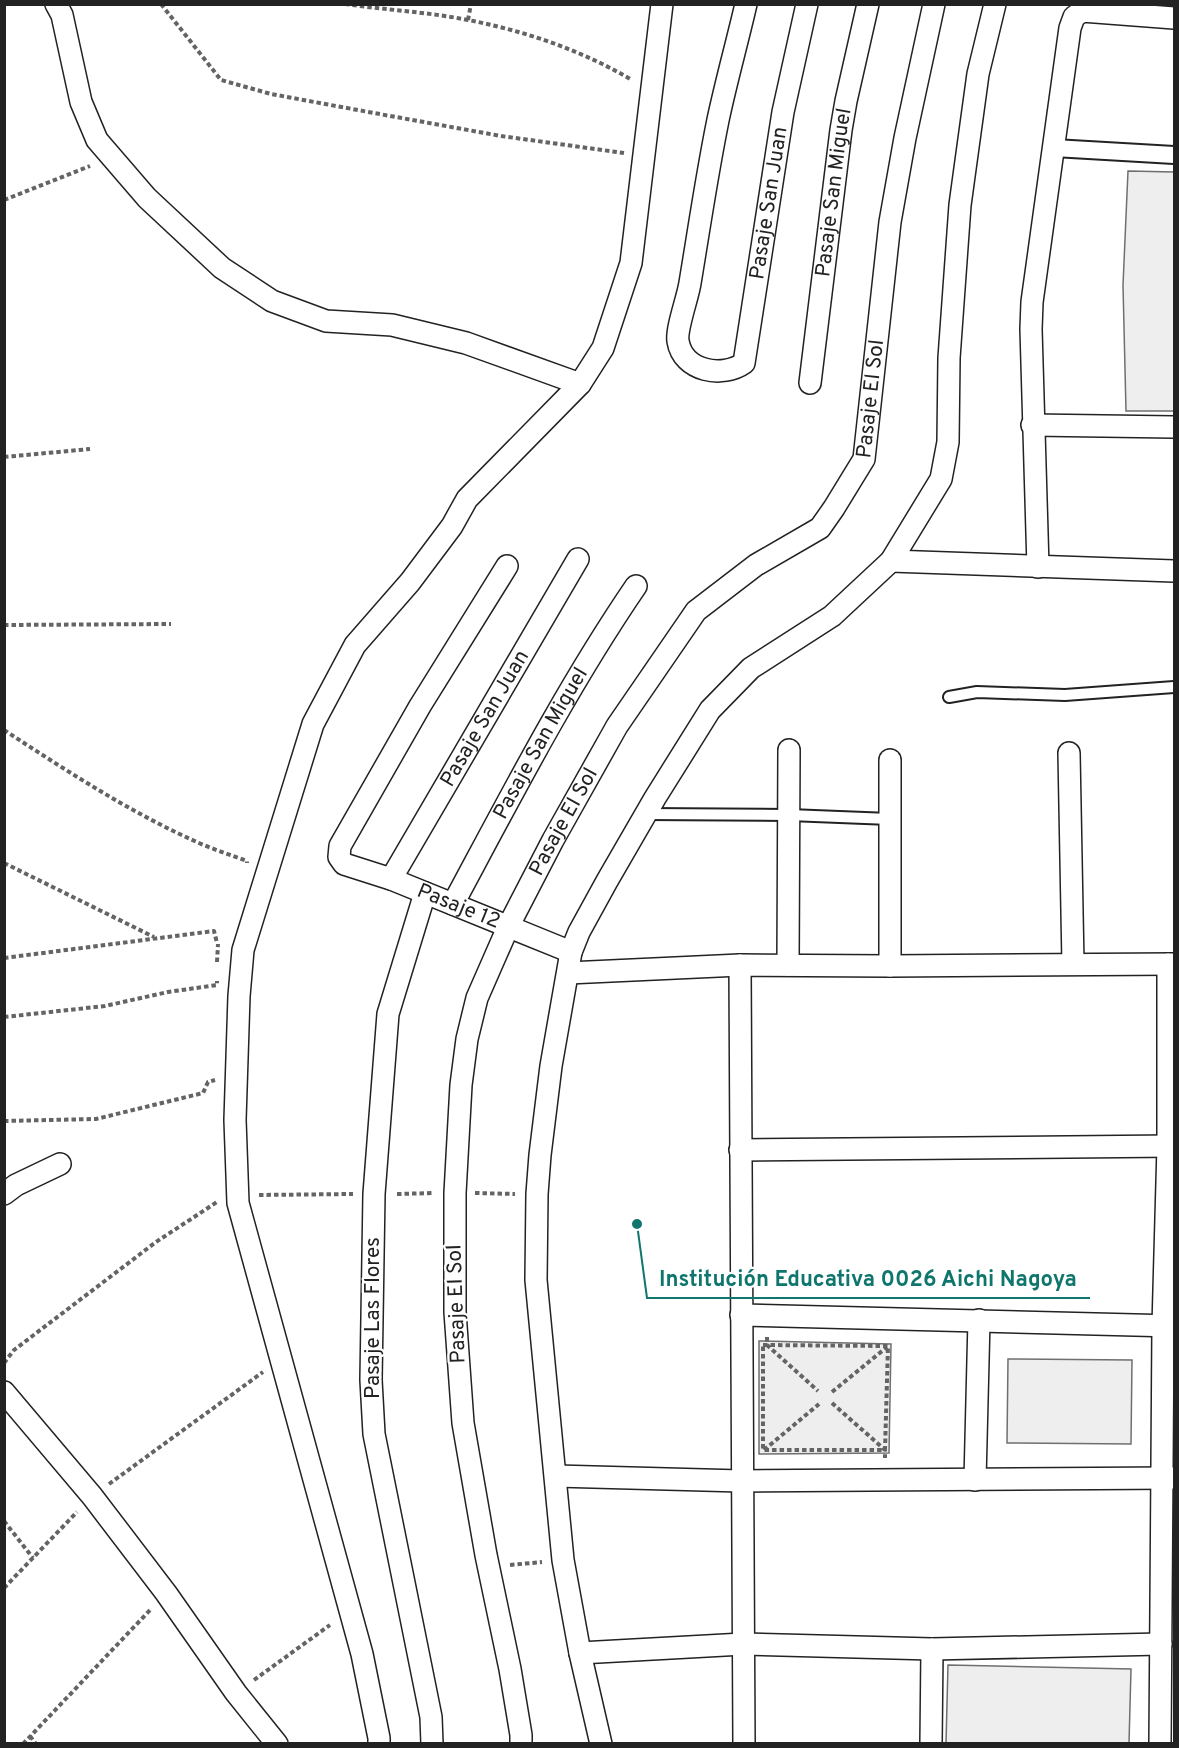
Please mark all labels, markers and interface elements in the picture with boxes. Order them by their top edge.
street label: Pasaje San Miguel [810,106,858,278]
street label: Pasaje San Juan [744,125,794,281]
street label: Pasaje El Sol [851,338,891,460]
street label: Pasaje San Juan [434,645,535,792]
street label: Pasaje San Miguel [487,662,594,824]
street label: Pasaje El Sol [523,763,604,880]
street label: Pasaje 12 [413,877,504,935]
street label: Pasaje Las Flores [360,1237,387,1399]
street label: Pasaje El Sol [441,1244,473,1364]
callout: Institución Educativa 0026 Aichi Nagoya [647,1258,1090,1298]
text: Institución Educativa 0026 Aichi Nagoya [659,1267,1077,1294]

